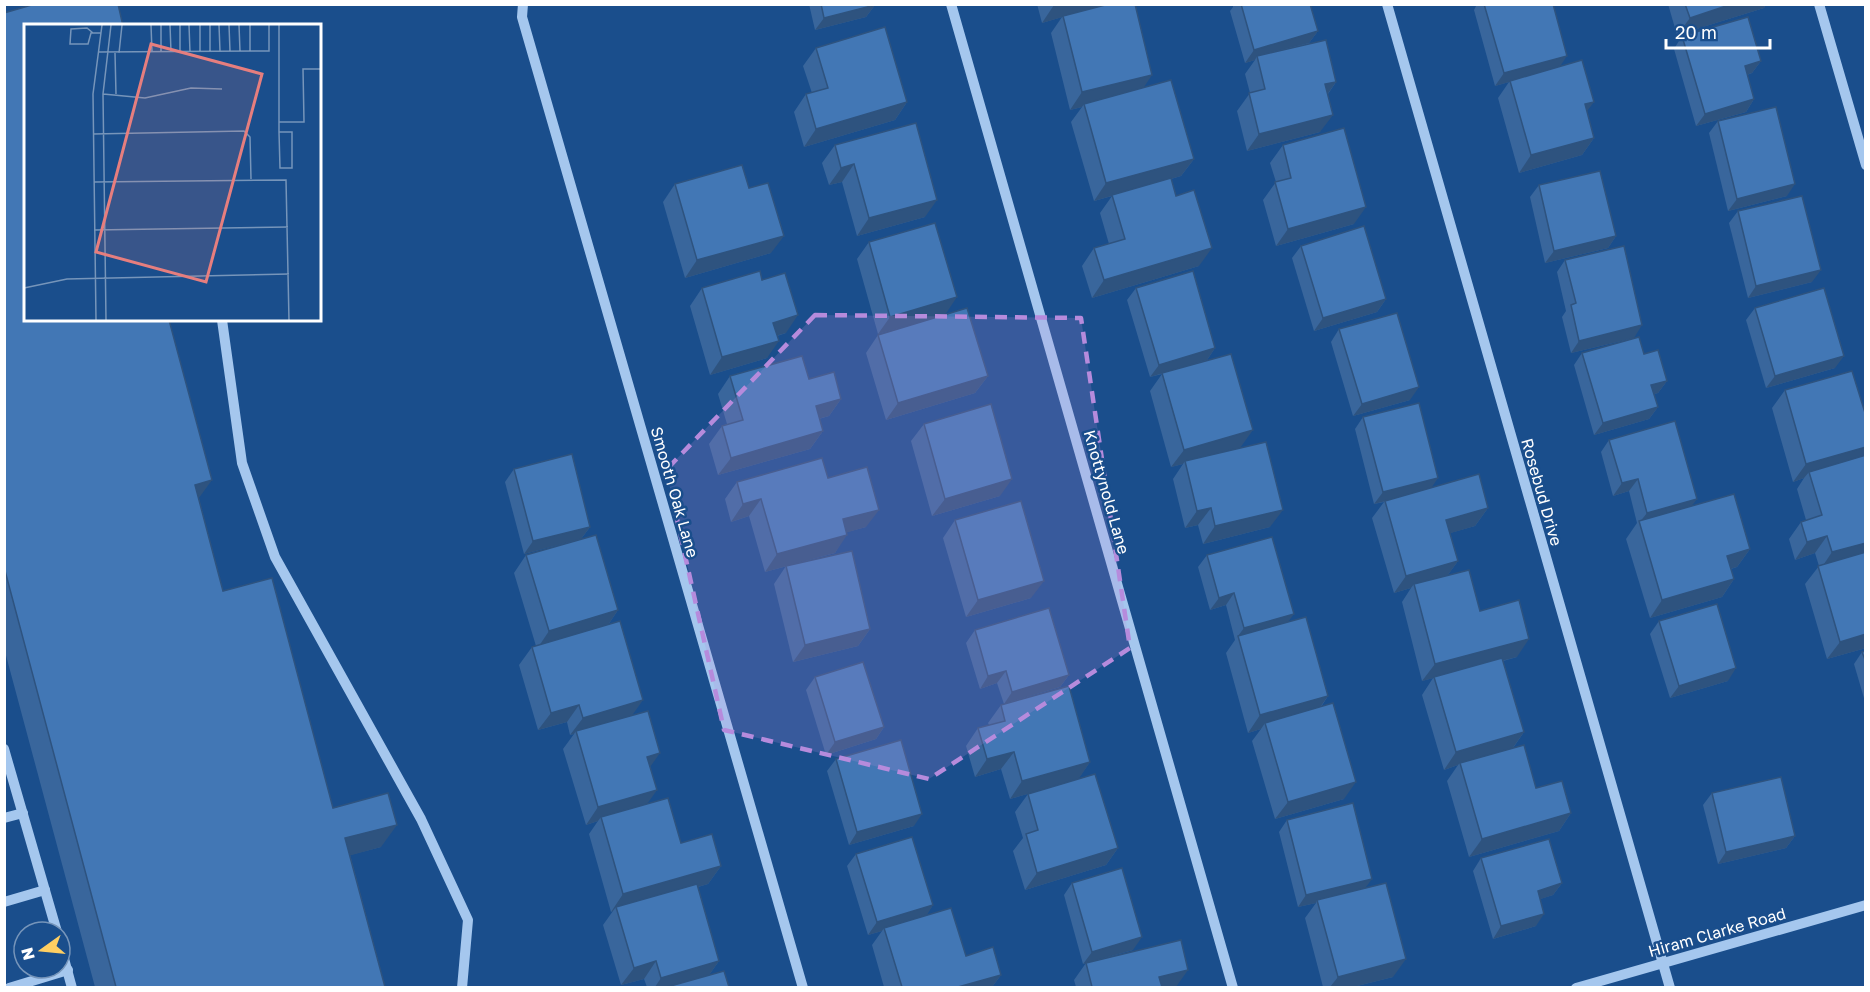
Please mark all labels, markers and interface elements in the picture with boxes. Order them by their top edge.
scale bar [1666,12,1770,50]
text: 20 m [1675,21,1717,43]
inset map [24,24,321,321]
street label: Smooth Oak Lane [647,424,703,560]
street label: Knottynold Lane [1080,428,1134,556]
street label: Rosebud Drive [1517,436,1567,548]
street label: Hiram Clarke Road [1646,903,1788,961]
north arrow [12,920,72,980]
text: N [16,945,39,962]

